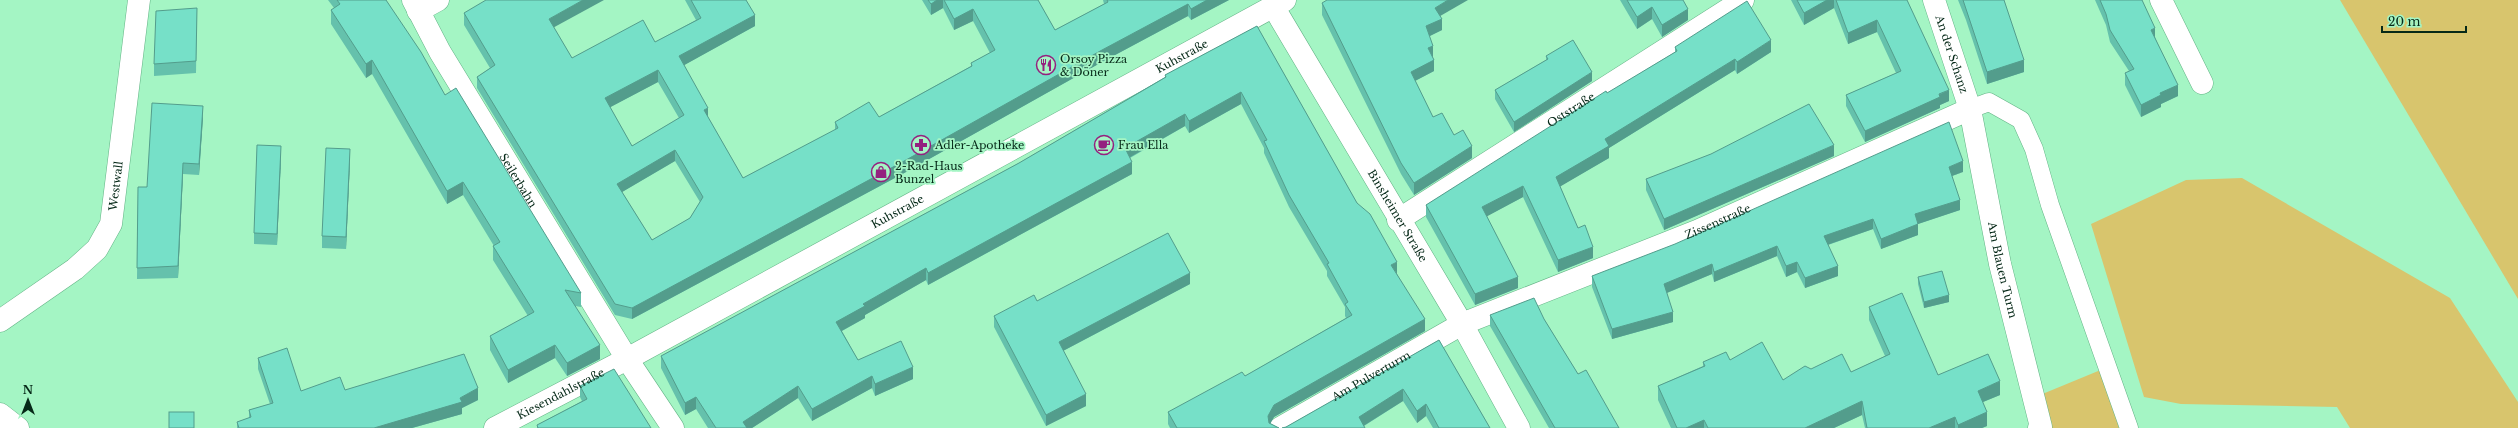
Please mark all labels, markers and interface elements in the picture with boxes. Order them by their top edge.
scale bar [2382,8,2466,34]
street label: An der Schanz [1932,12,1971,95]
text: 20 m [2388,14,2420,29]
street label: Kuhstraße [1153,36,1211,76]
place label: Orsoy Pizza & Döner [1060,52,1128,79]
restaurant icon: Orsoy Pizza & Döner [1035,54,1057,76]
street label: Oststraße [1544,89,1597,130]
pharmacy icon: Adler-Apotheke [910,134,932,156]
cafe icon: Frau Ella [1093,134,1115,156]
place label: Adler-Apotheke [934,138,1024,152]
place label: Frau Ella [1118,138,1169,152]
street label: Seilerbahn [496,151,540,210]
place label: 2-Rad-Haus Bunzel [895,159,963,186]
street label: Westwall [106,160,126,213]
shop icon: 2-Rad-Haus Bunzel [870,161,892,183]
street label: Binsheimer Straße [1365,167,1431,265]
street label: Kuhstraße [869,191,926,231]
street label: Zissenstraße [1683,201,1753,242]
street label: Am Blauen Turm [1985,220,2020,320]
street label: Am Pulverturm [1328,348,1413,404]
street label: Kiesendahlstraße [515,365,607,422]
north arrow [8,380,48,420]
text: N [23,383,34,397]

